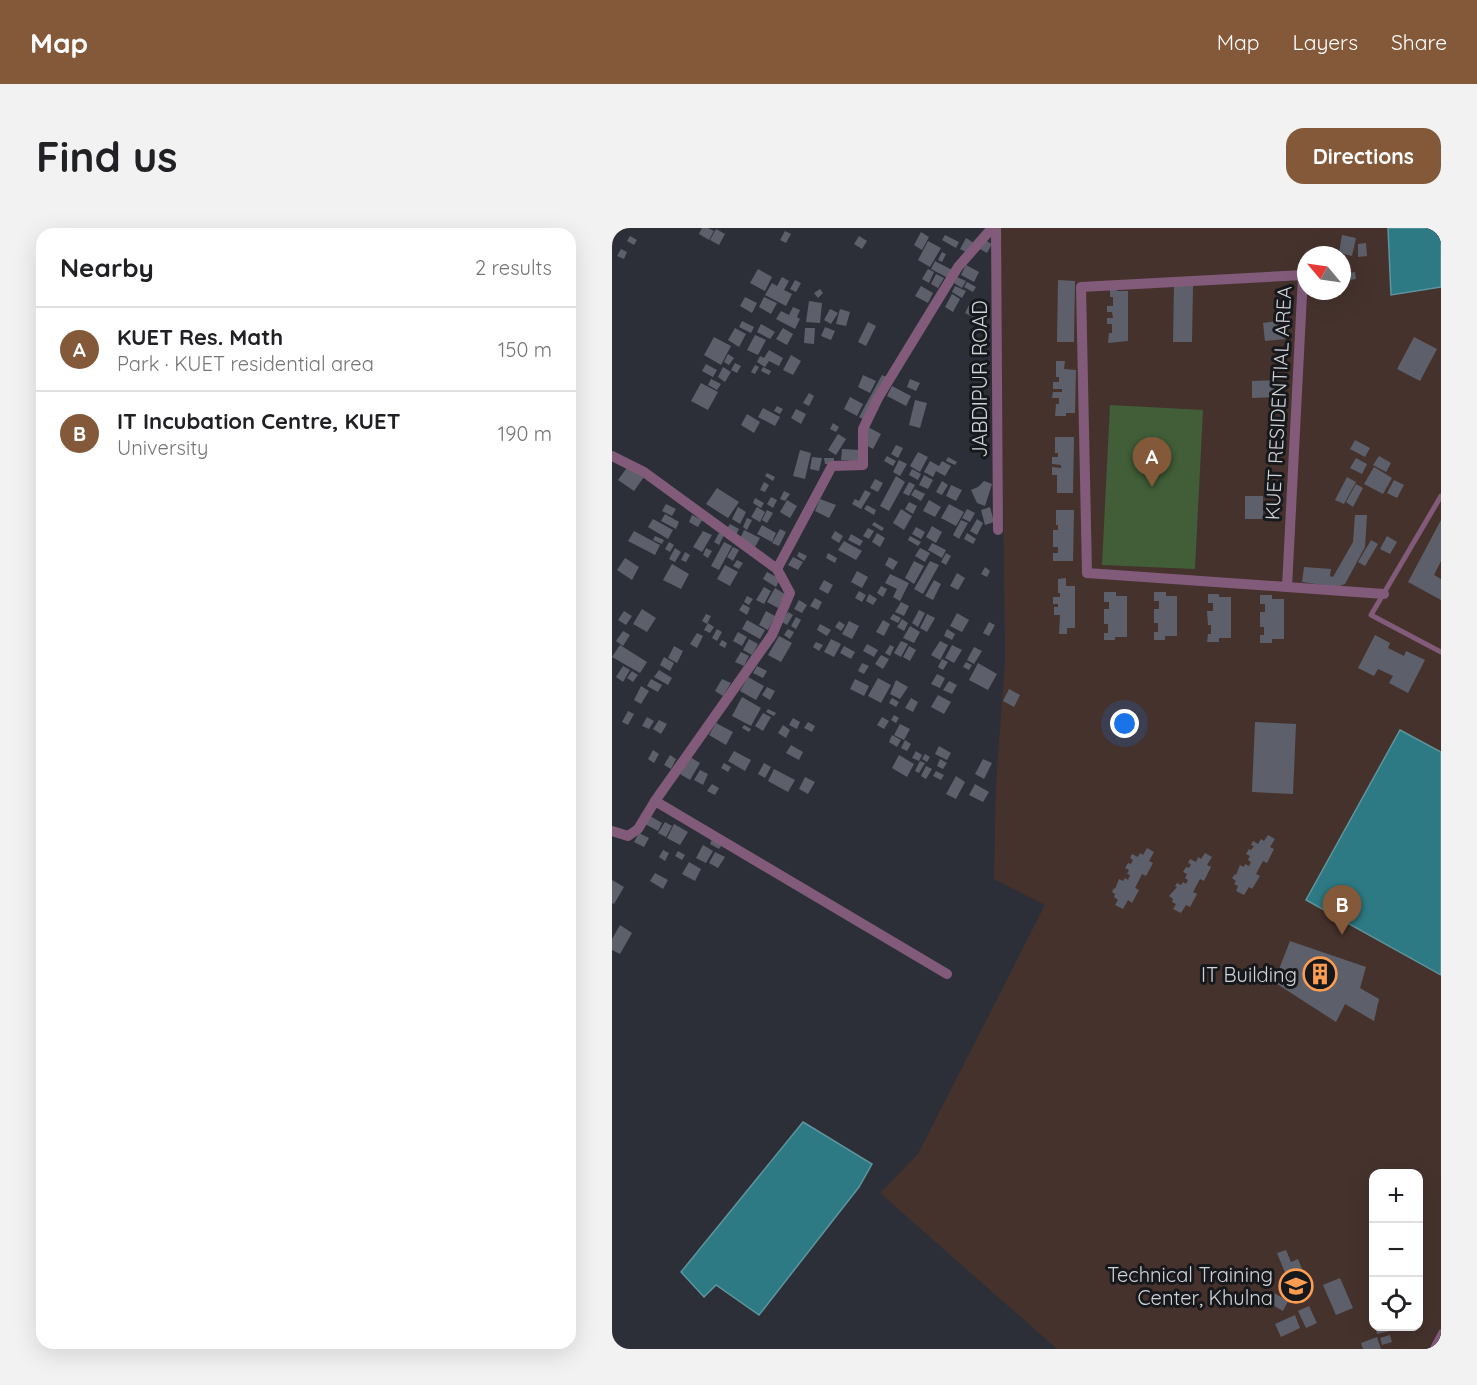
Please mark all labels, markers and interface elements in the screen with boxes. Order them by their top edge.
text: Map [30,25,88,60]
text: Map [1217,29,1260,55]
text: Layers [1293,29,1358,55]
text: Share [1391,29,1447,55]
button: Directions [1286,128,1441,184]
text: Find us [36,130,178,183]
north arrow [1297,246,1351,300]
text: Nearby [60,251,154,284]
text: 2 results [475,255,552,280]
street label: KUET RESIDENTIAL AREA [1259,285,1297,521]
street label: JABDIPUR ROAD [967,300,992,458]
text: KUET Res. Math [117,323,283,351]
text: A [73,337,86,362]
text: 150 m [498,337,552,362]
text: Park · KUET residential area [117,351,374,376]
text: IT Incubation Centre, KUET [117,407,400,435]
text: B [73,421,86,446]
text: 190 m [498,421,552,446]
text: University [117,435,208,460]
pin: A [1132,438,1172,487]
your location [1110,709,1139,738]
pin: B [1322,886,1362,935]
building icon: IT Building [1302,956,1338,992]
place label: IT Building [1201,962,1297,987]
map controls [1369,1169,1423,1331]
button: + [1369,1169,1423,1223]
button: − [1369,1223,1423,1277]
place label: Technical Training Center, Khulna [1107,1262,1273,1310]
school or university icon: Technical Training Center, Khulna [1278,1268,1314,1304]
button: locate [1369,1277,1423,1331]

